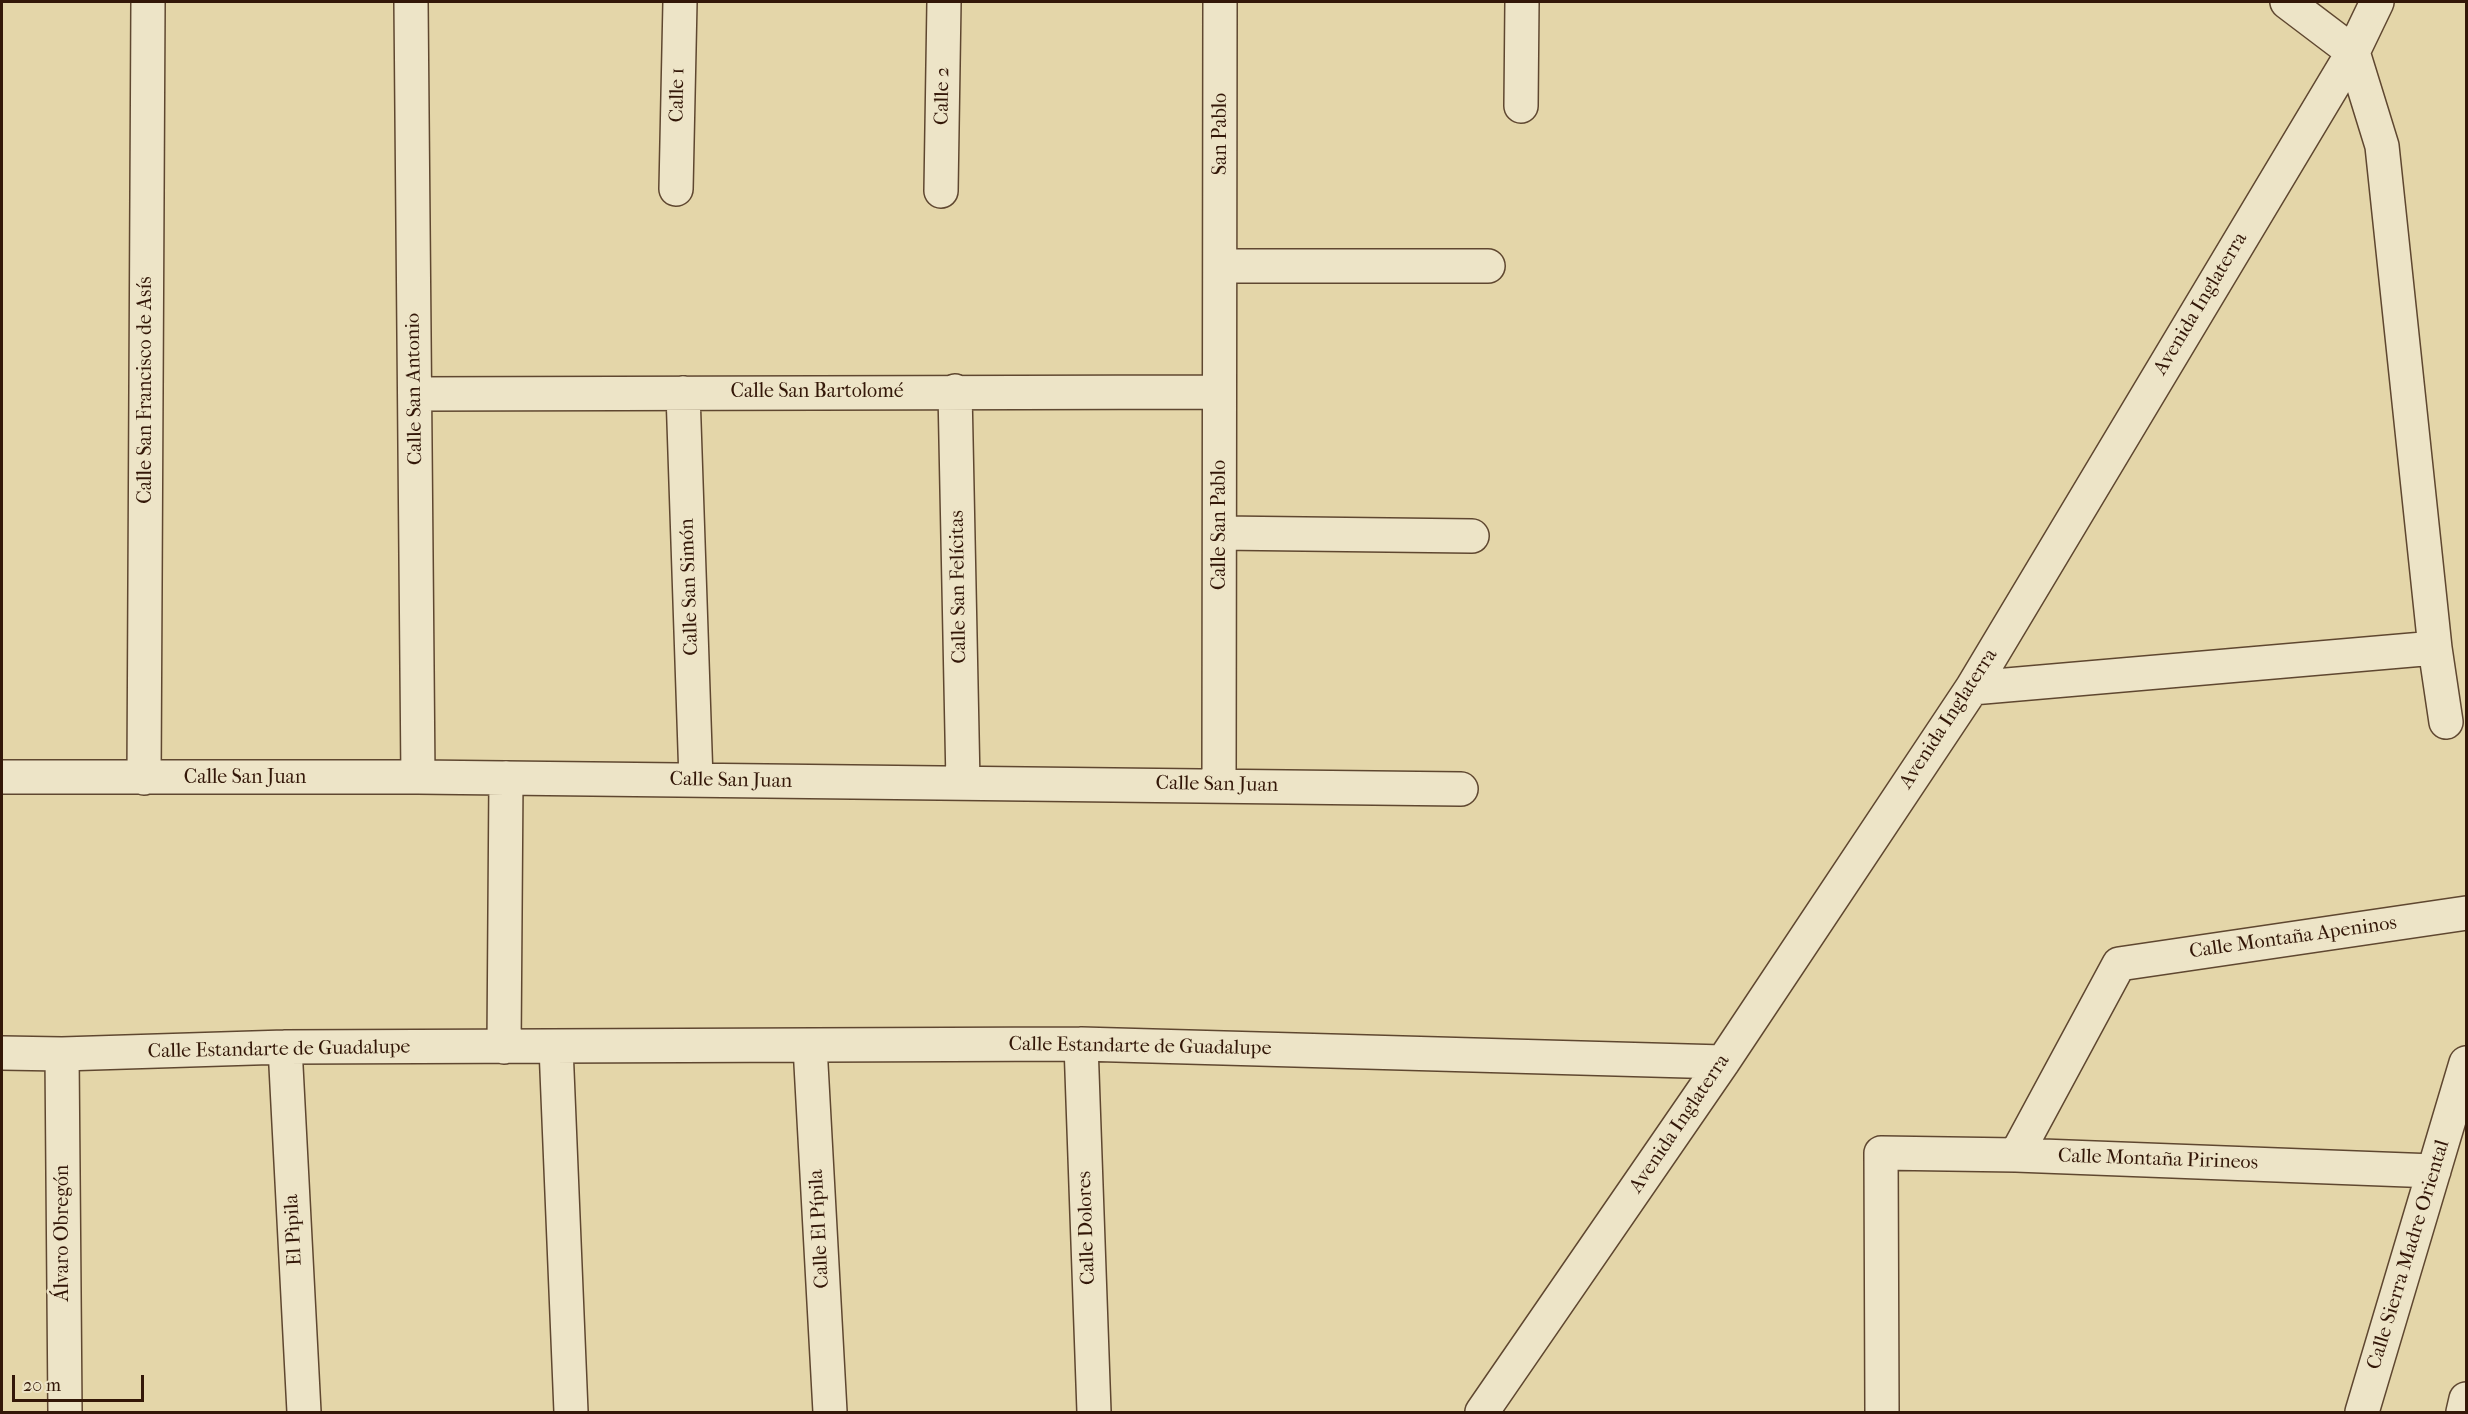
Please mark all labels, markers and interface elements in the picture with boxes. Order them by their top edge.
street label: Calle 1 [666,67,690,123]
street label: Calle 2 [930,67,956,125]
street label: San Pablo [1209,93,1233,175]
street label: Avenida Inglaterra [2149,228,2253,380]
street label: Calle San Francisco de Asís [134,276,158,504]
street label: Calle San Antonio [402,313,428,465]
street label: Calle San Bartolomé [730,380,904,404]
street label: Calle San Pablo [1208,460,1232,590]
street label: Calle San Felícitas [946,510,972,664]
street label: Calle San Simón [676,518,704,656]
street label: Avenida Inglaterra [1895,645,2003,793]
street label: Calle San Juan [184,766,306,790]
street label: Calle San Juan [669,768,793,794]
street label: Calle San Juan [1155,772,1279,798]
street label: Calle Montaña Apeninos [2188,912,2398,964]
street label: Calle Estandarte de Guadalupe [1008,1033,1272,1061]
street label: Calle Estandarte de Guadalupe [147,1036,411,1064]
street label: Avenida Inglaterra [1625,1050,1735,1198]
street label: Calle Sierra Madre Oriental [2363,1137,2455,1373]
street label: Calle Montaña Pirineos [2058,1145,2258,1175]
street label: Álvaro Obregón [51,1165,75,1301]
street label: Calle El Pípila [805,1169,835,1289]
street label: Calle Dolores [1073,1171,1101,1285]
street label: El Pìpila [280,1194,308,1266]
scale bar [15,1363,147,1401]
text: 20 m [23,1375,61,1396]

